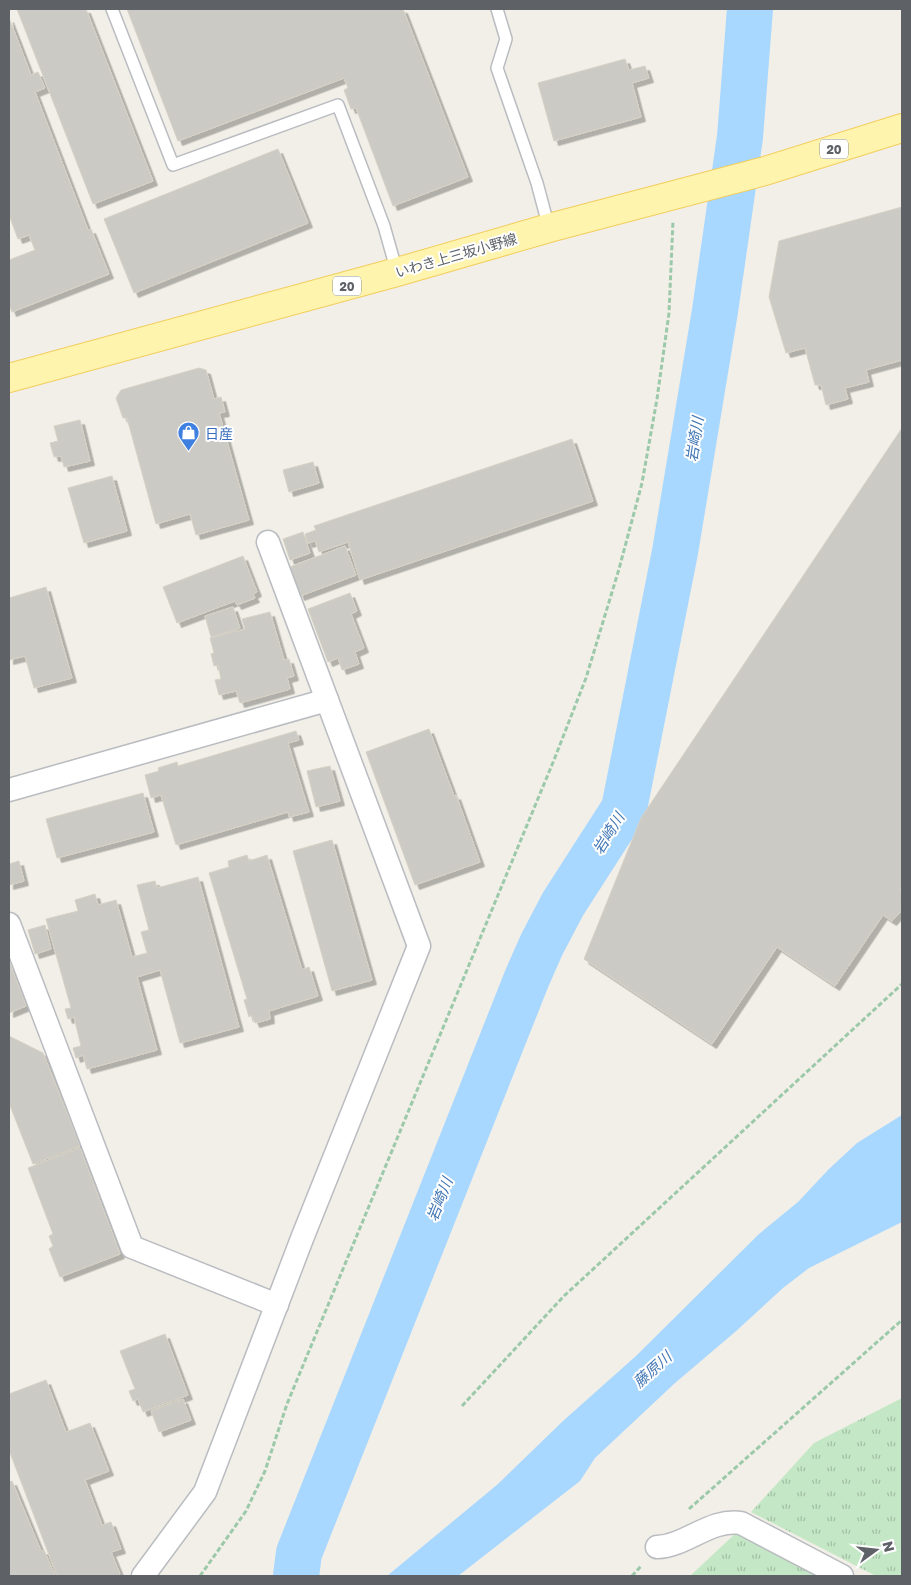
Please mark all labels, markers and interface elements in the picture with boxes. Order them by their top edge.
road number: 20 [820,140,848,158]
street label: いわき上三坂小野線 [393,229,519,281]
road number: 20 [333,276,361,296]
water label: 岩崎川 [682,413,707,463]
shop icon: 日産 [177,421,201,452]
place label: 日産 [205,425,233,442]
water label: 岩崎川 [588,807,629,857]
water label: 岩崎川 [422,1173,457,1223]
water label: 藤原川 [629,1346,676,1391]
north arrow [851,1525,901,1575]
text: N [879,1539,899,1554]

